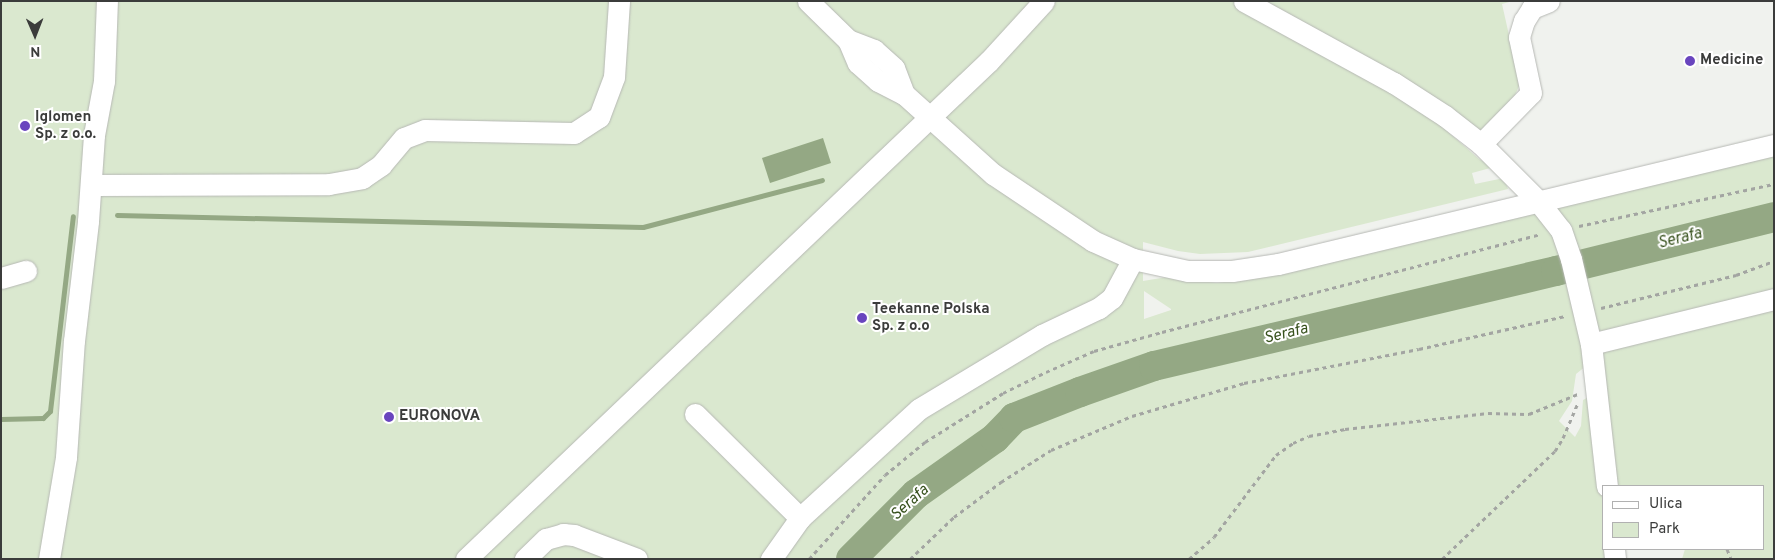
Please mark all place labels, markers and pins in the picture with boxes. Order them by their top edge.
place label: Medicine [1700,52,1763,70]
marker: Medicine [1684,55,1696,67]
place label: Iglomen Sp. z o.o. [35,108,96,143]
marker: Iglomen Sp. z o.o. [19,120,31,132]
place label: Teekanne Polska Sp. z o.o [872,300,990,335]
marker: Teekanne Polska Sp. z o.o [856,312,868,324]
place label: EURONOVA [399,408,480,426]
marker: EURONOVA [383,411,395,423]

